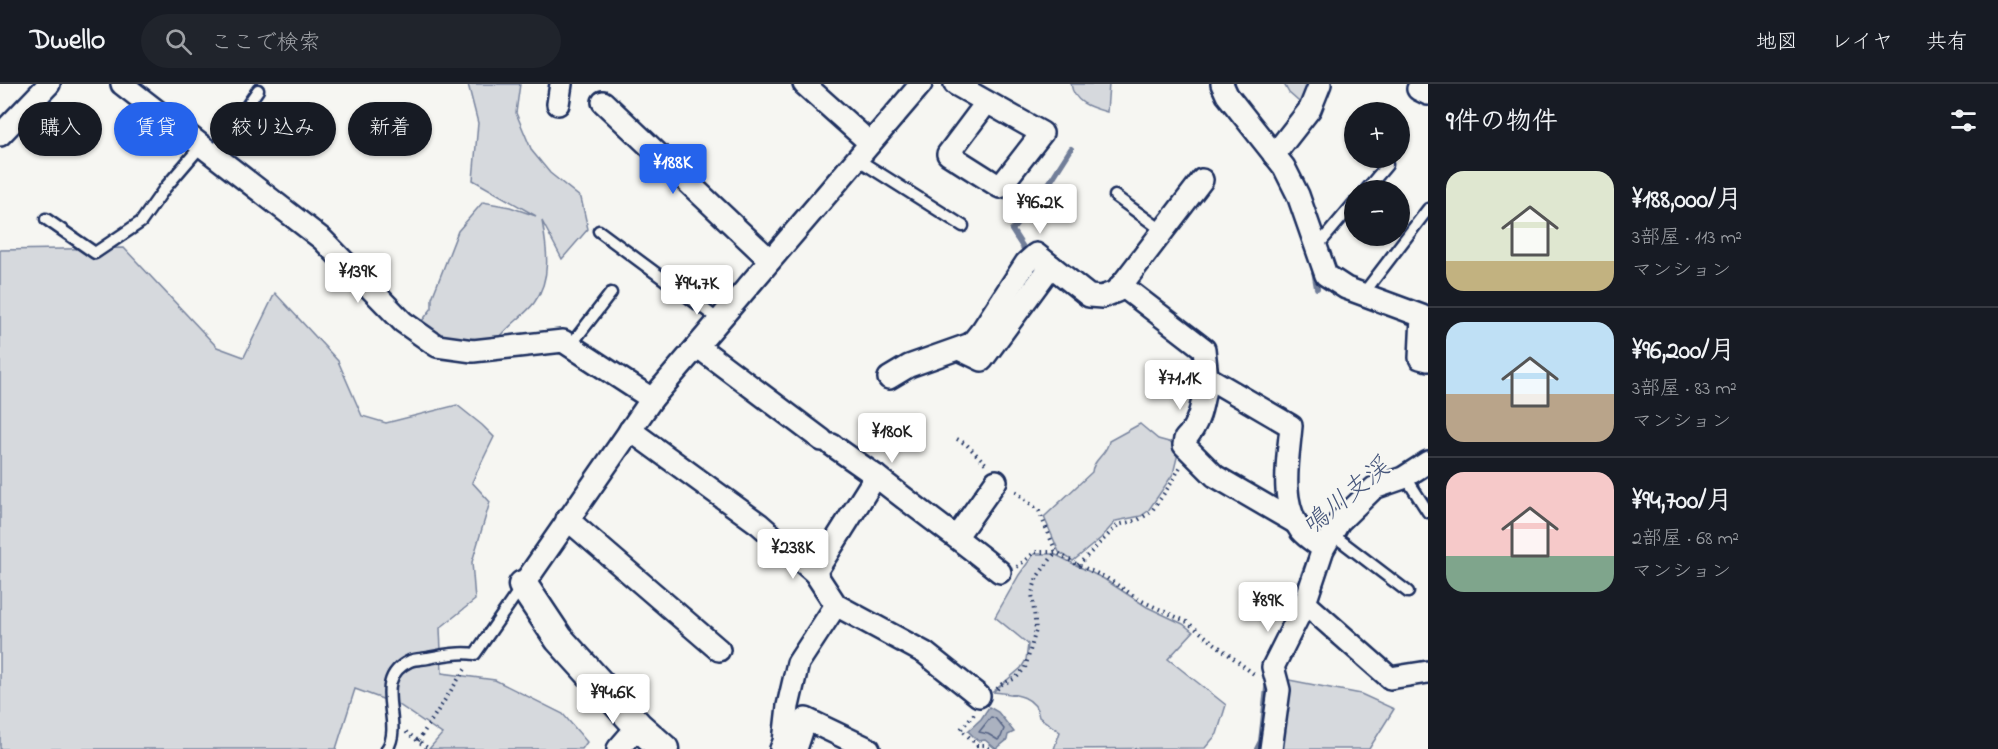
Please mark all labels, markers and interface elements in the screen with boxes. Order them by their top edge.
search box [141,14,561,68]
text: Dwello [30,21,105,62]
icon: search [162,25,195,58]
text: ここで検索 [210,28,320,60]
text: 地図 [1756,28,1798,58]
text: レイヤ [1831,28,1893,58]
text: 共有 [1926,28,1968,58]
chip: 購入 [18,102,102,156]
chip: 賃貸 [114,102,198,156]
chip: 絞り込み [210,102,336,156]
chip: 新着 [348,102,432,156]
map controls [1344,102,1410,246]
button: + [1344,102,1410,168]
text: 9件の物件 [1446,104,1558,142]
icon: filters [1947,104,1980,137]
pin: ¥188K [631,144,715,195]
text: ¥188K [654,149,692,178]
button: − [1344,180,1410,246]
text: ¥188,000/月 [1632,182,1742,220]
pin: ¥96.2K [991,184,1089,235]
text: ¥96.2K [1017,189,1063,218]
icon: home [1494,195,1566,267]
text: 3部屋 · 113 m² [1632,224,1742,253]
pin: ¥139K [316,253,400,304]
text: マンション [1632,257,1731,286]
text: ¥139K [339,258,377,287]
pin: ¥94.7K [648,265,746,316]
text: ¥94.7K [675,270,719,299]
text: ¥96,200/月 [1632,333,1735,371]
icon: home [1494,346,1566,418]
pin: ¥71.1K [1131,360,1229,411]
text: ¥71.1K [1159,365,1201,394]
text: 3部屋 · 83 m² [1632,375,1737,404]
text: マンション [1632,408,1731,437]
pin: ¥180K [850,413,934,464]
text: ¥180K [872,418,912,447]
water label: 鳴川支渓 [1295,449,1400,546]
text: ¥94,700/月 [1632,483,1732,521]
icon: home [1494,496,1566,568]
text: 2部屋 · 68 m² [1632,525,1739,554]
pin: ¥238K [751,529,835,580]
text: ¥238K [771,534,815,563]
text: マンション [1632,558,1731,587]
pin: ¥89K [1232,582,1304,633]
text: ¥89K [1252,587,1284,616]
pin: ¥94.6K [564,674,662,725]
text: ¥94.6K [591,679,635,708]

